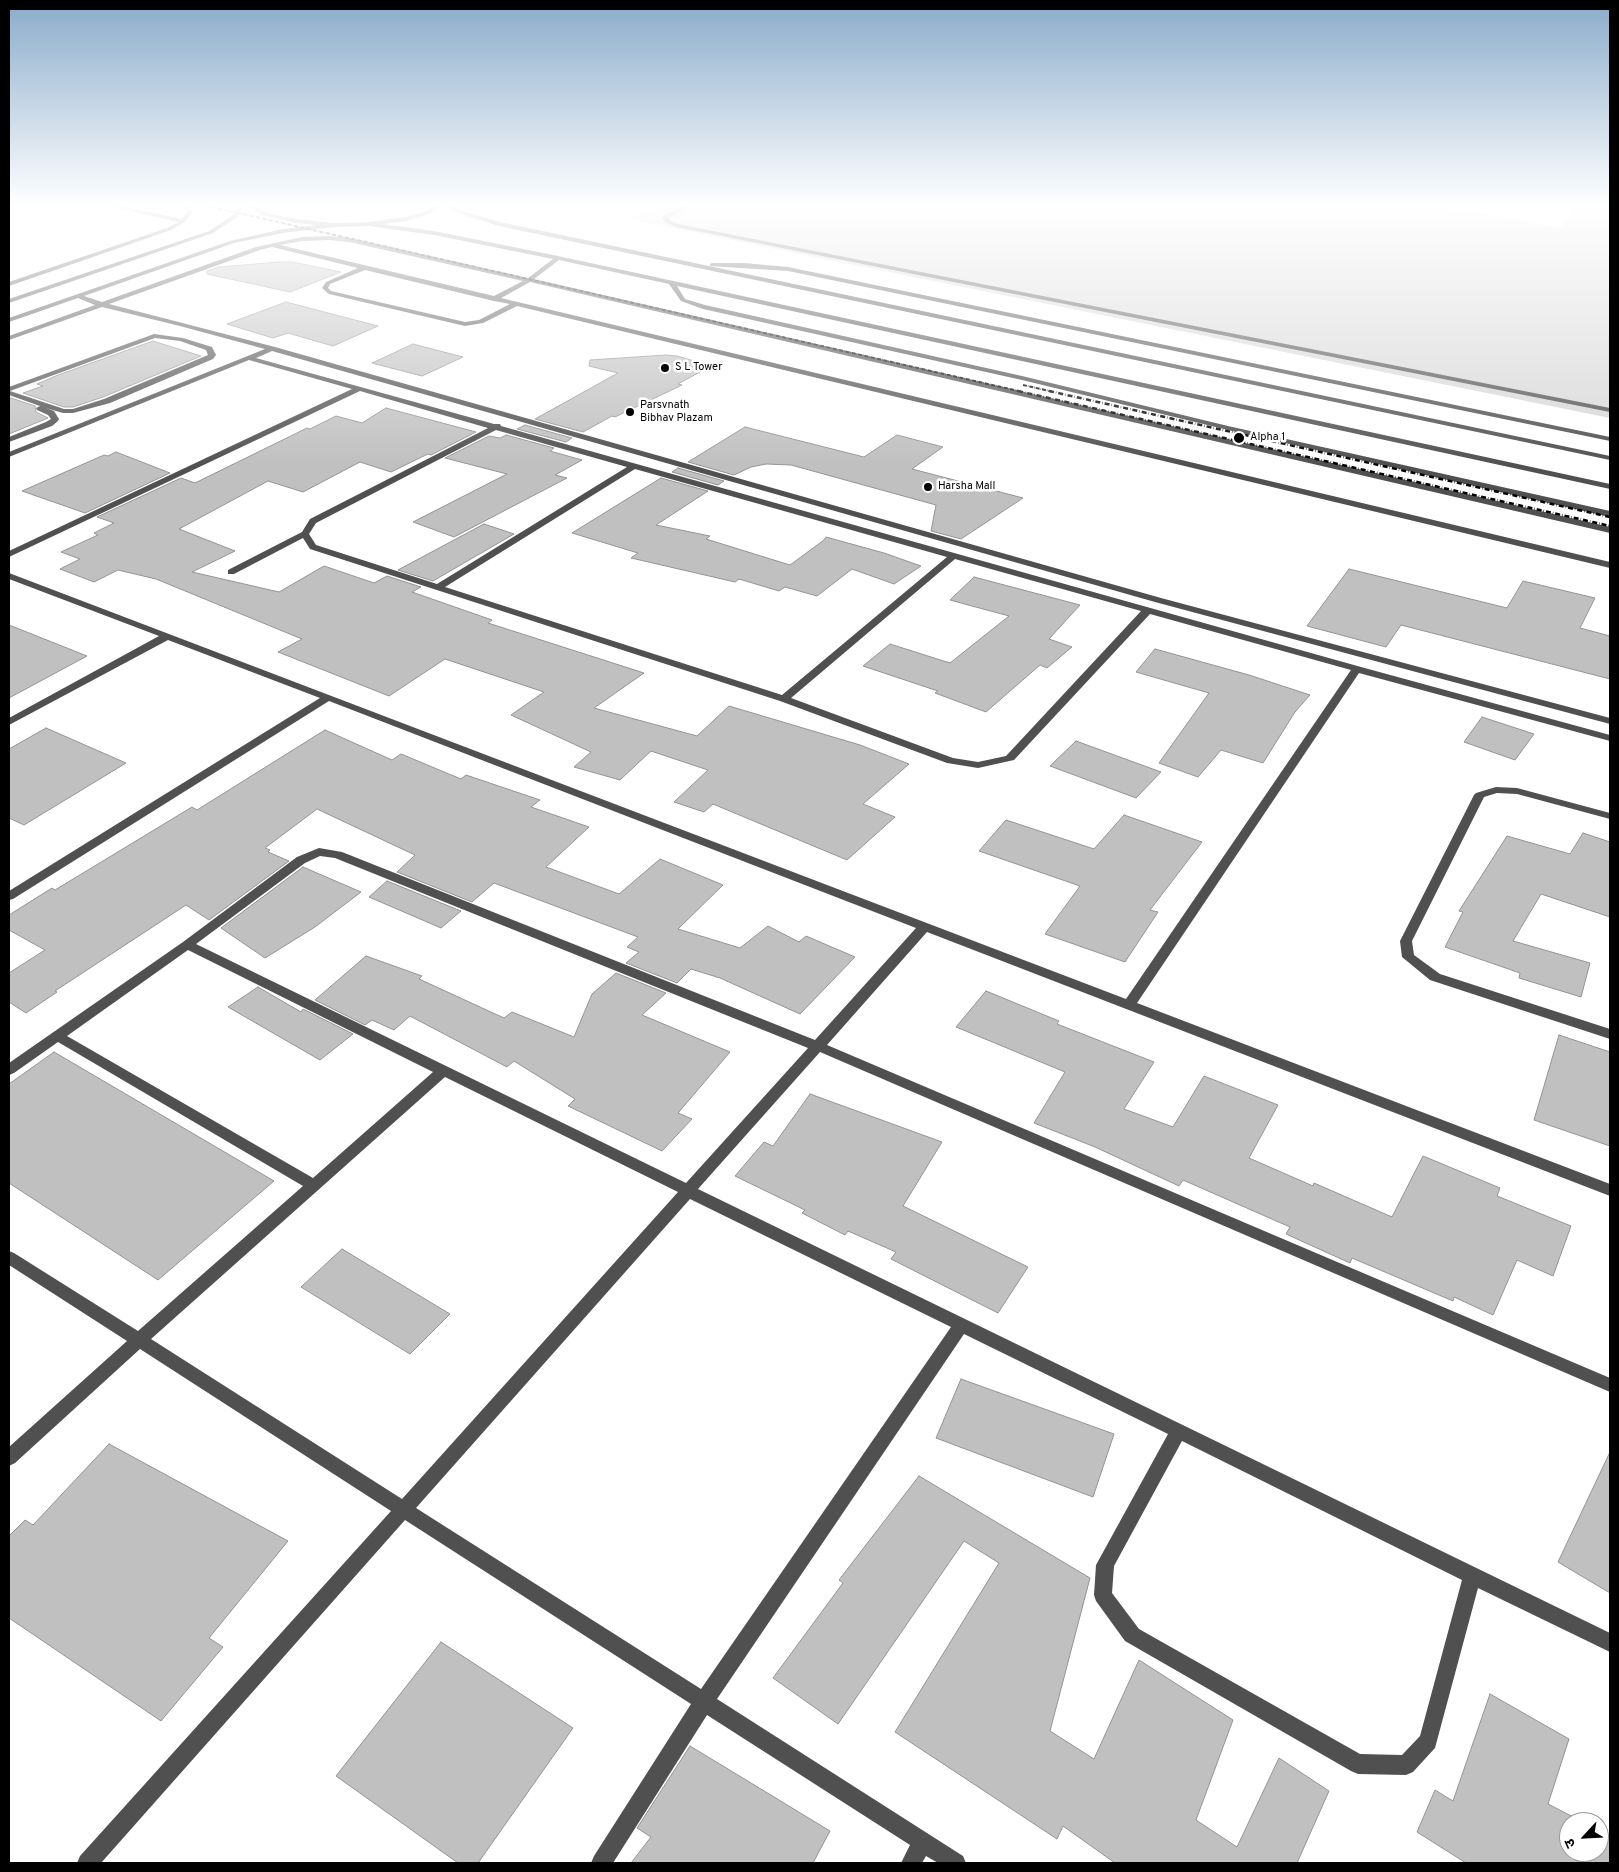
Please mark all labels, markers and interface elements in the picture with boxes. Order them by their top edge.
place label: S L Tower [675,361,722,375]
marker: S L Tower [659,362,671,374]
place label: Parsvnath Bibhav Plazam [640,399,713,425]
marker: Parsvnath Bibhav Plazam [624,406,636,418]
marker: Alpha 1 [1232,431,1246,445]
place label: Alpha 1 [1250,431,1285,445]
place label: Harsha Mall [938,480,995,494]
marker: Harsha Mall [922,481,934,493]
north arrow [1559,1812,1609,1862]
text: उ [1561,1836,1580,1850]

